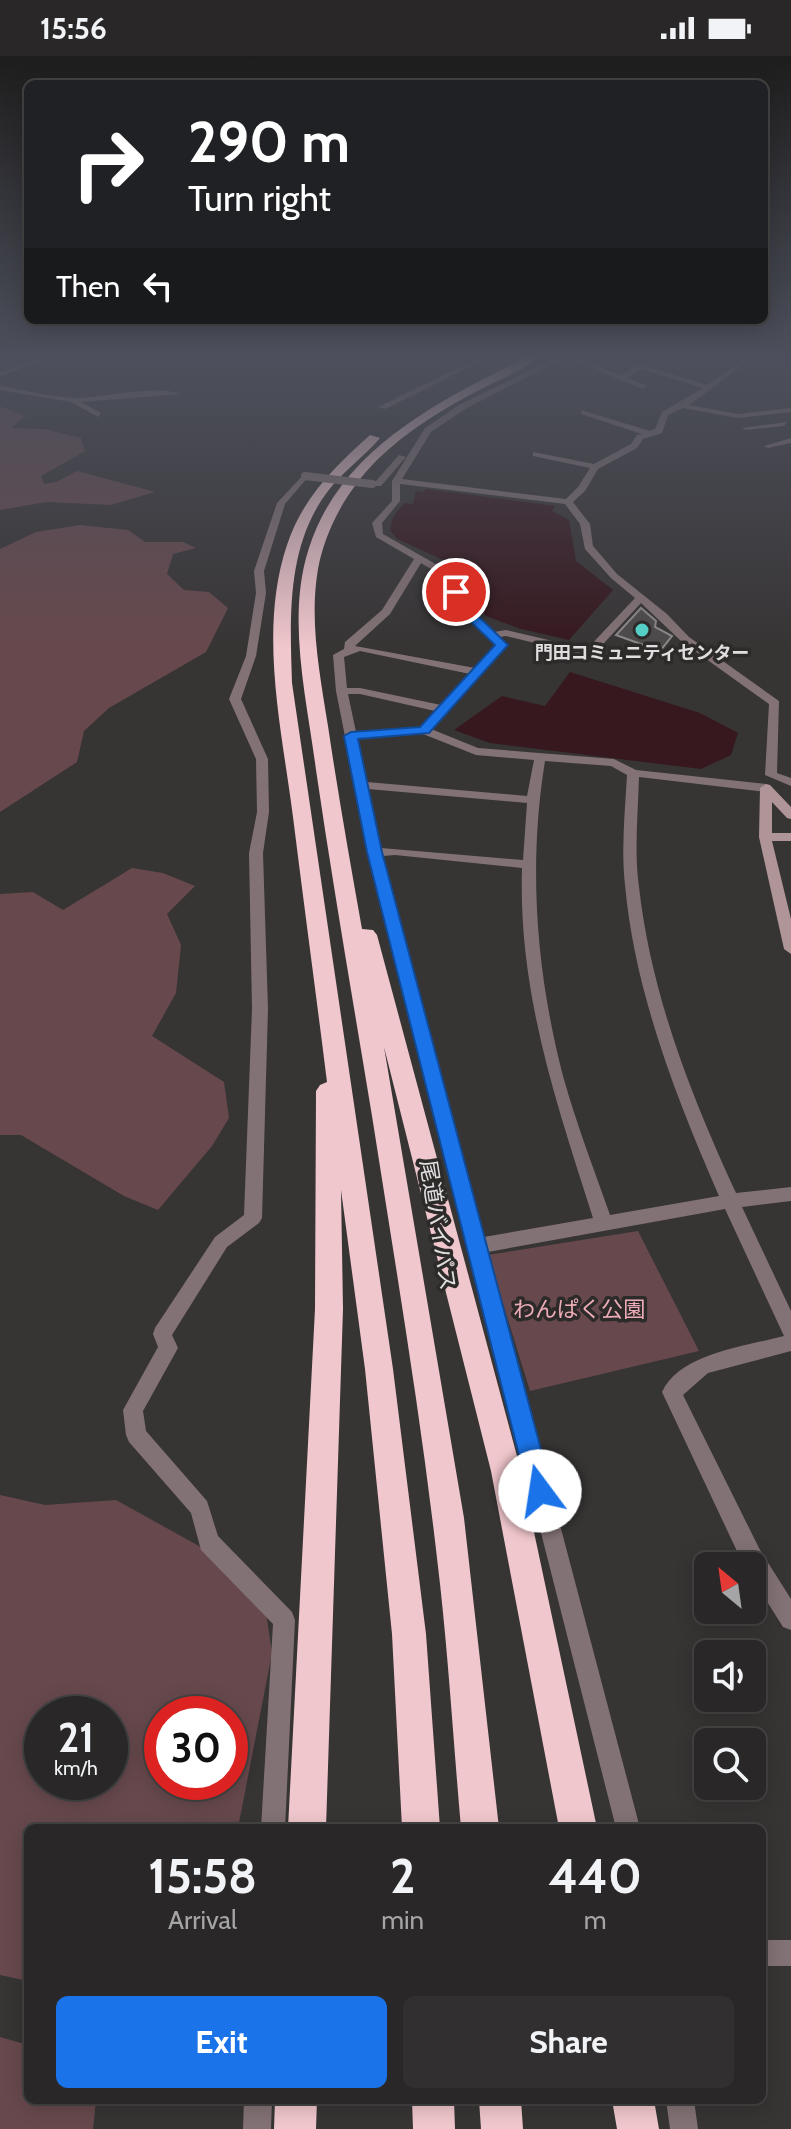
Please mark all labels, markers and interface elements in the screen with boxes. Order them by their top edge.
text: 15:56 [40,10,107,47]
text: 290 m [188,108,350,176]
icon: right [56,112,160,216]
text: Turn right [188,176,331,220]
icon: left [136,264,180,308]
text: Then [56,268,120,305]
pin [422,558,490,626]
icon: arrive [434,570,478,614]
marker: 門田コミュニティセンター [633,621,651,639]
place label: 門田コミュニティセンター [535,642,749,664]
street label: 尾道バイパス [414,1158,462,1292]
park label: わんぱく公園 [513,1296,645,1323]
position arrow [498,1449,582,1533]
north arrow [694,1552,766,1624]
map controls [694,1552,766,1800]
button: sound [694,1640,766,1712]
speed limit sign: 30 [144,1696,248,1800]
text: 21 [58,1713,94,1762]
button: search [694,1728,766,1800]
text: km/h [54,1756,98,1780]
text: 15:58 [148,1847,257,1905]
text: 2 [390,1847,415,1905]
text: 440 [548,1847,642,1905]
text: Arrival [168,1904,237,1936]
text: min [381,1904,424,1936]
text: m [584,1904,606,1936]
button: Exit [56,1996,387,2088]
button: Share [403,1996,734,2088]

